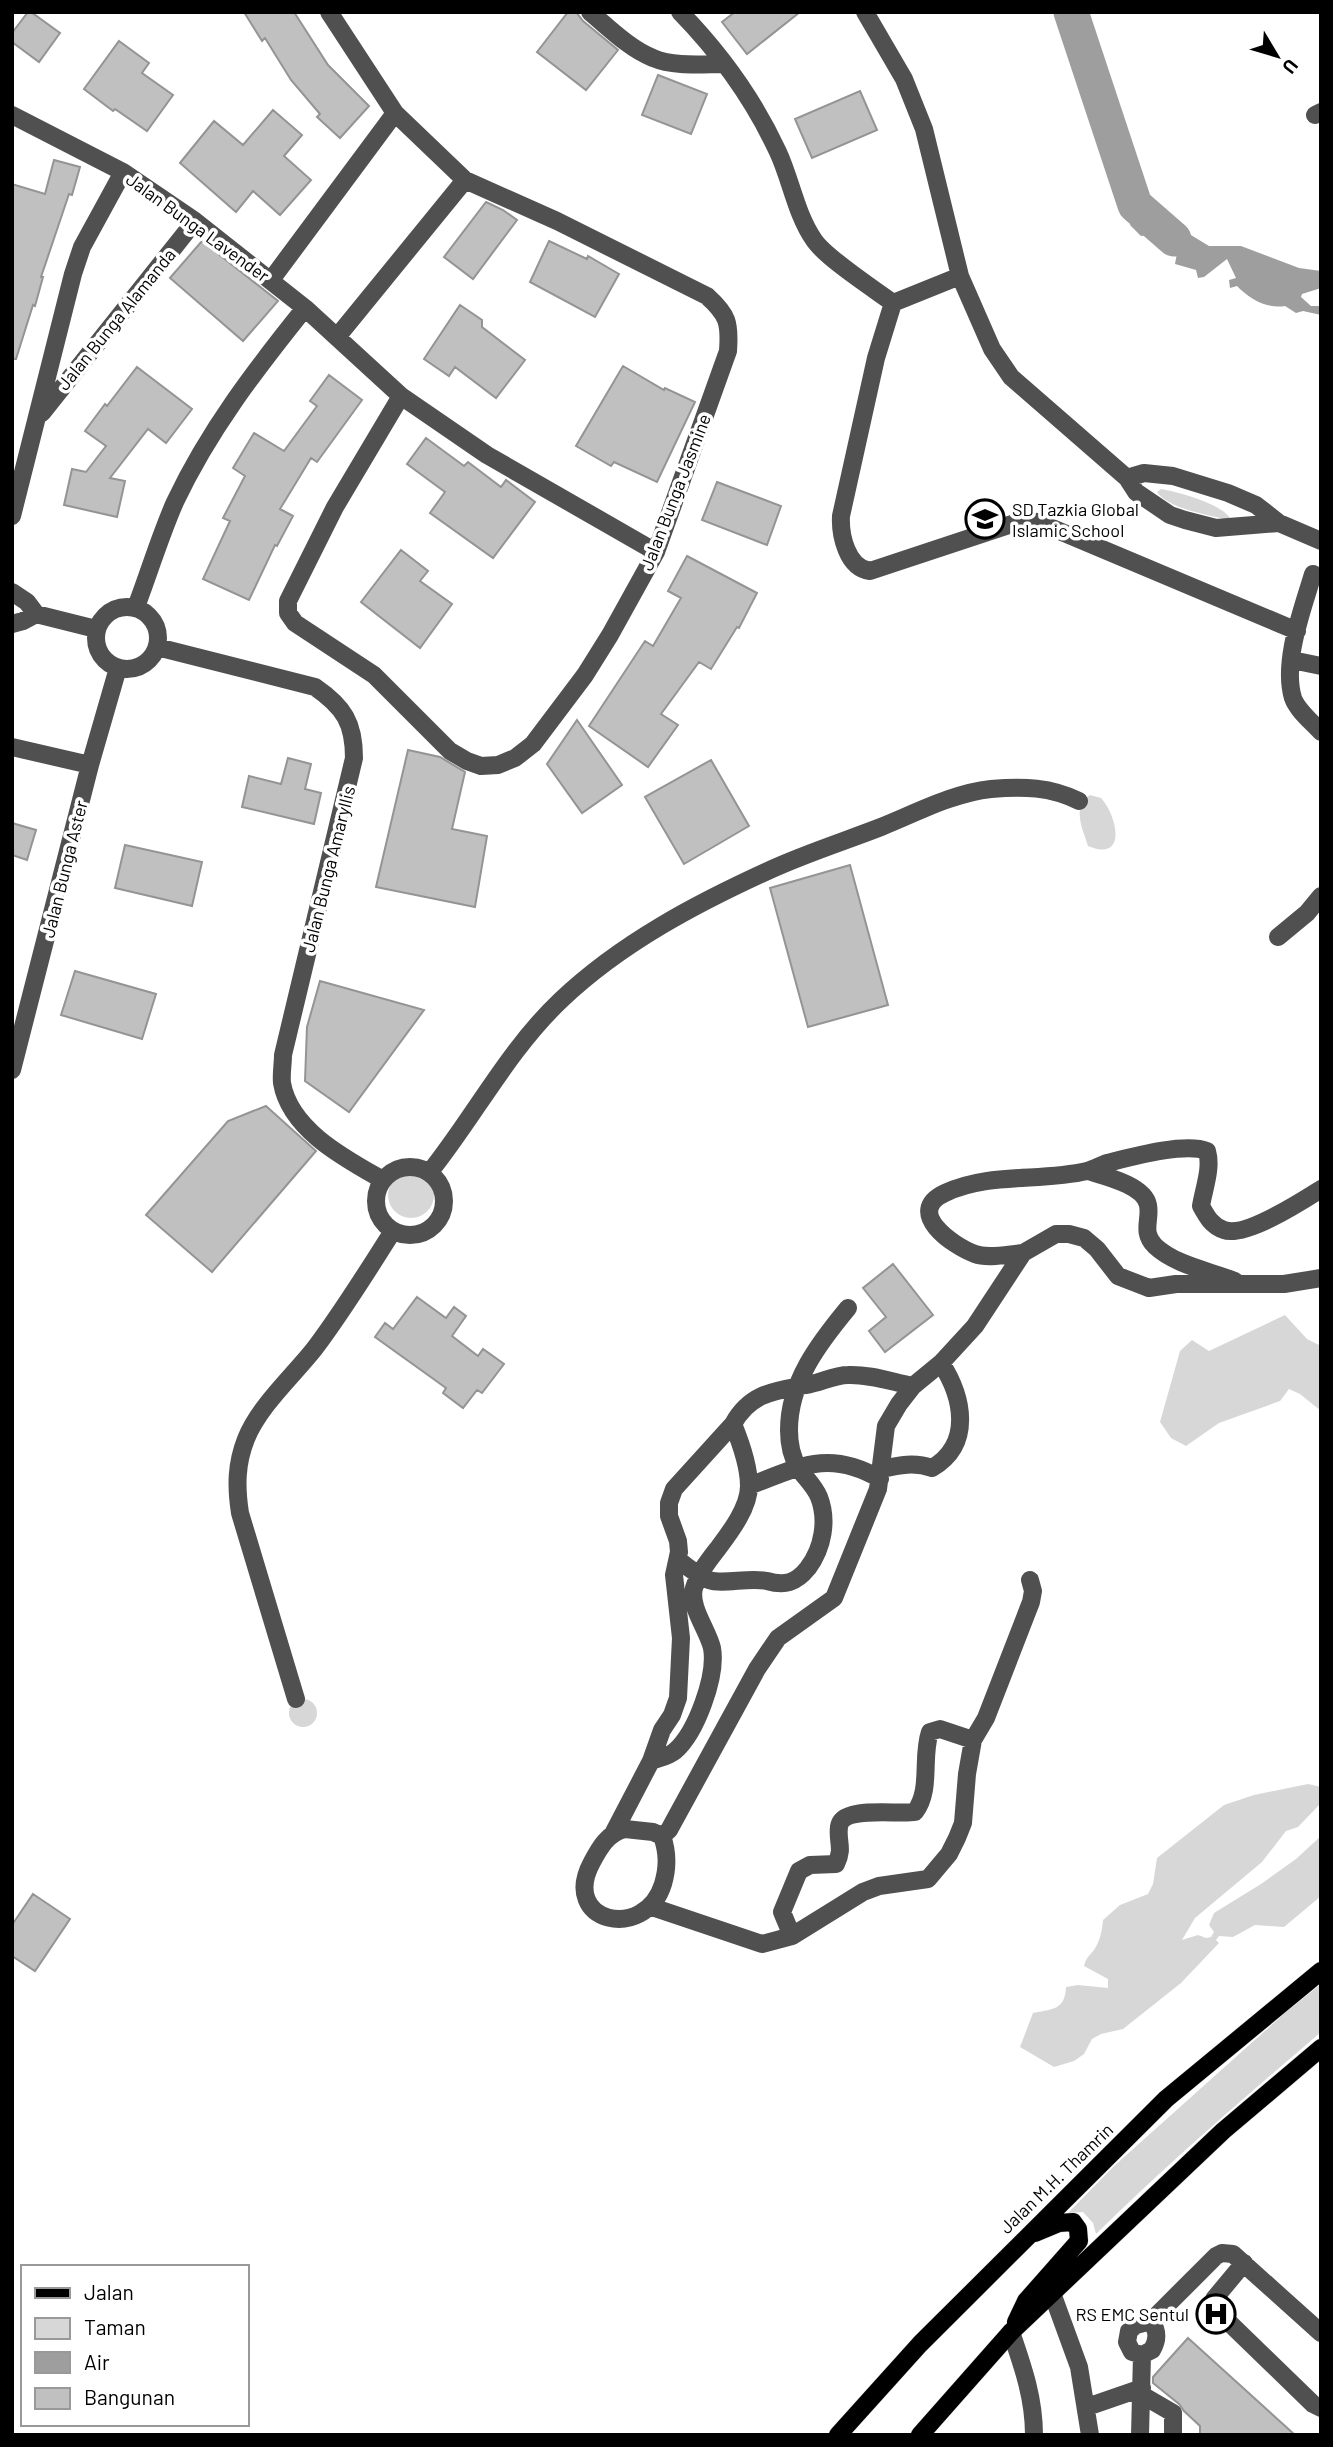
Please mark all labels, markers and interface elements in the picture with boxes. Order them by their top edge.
north arrow [1242,21,1312,91]
text: U [1278,55,1304,79]
street label: Jalan Bunga Lavender [122,168,274,287]
street label: Jalan Bunga Alamanda [52,244,180,394]
street label: Jalan Bunga Jasmine [635,411,715,573]
school or university icon: SD Tazkia Global Islamic School [964,498,1006,540]
place label: SD Tazkia Global Islamic School [1012,498,1139,541]
street label: Jalan Bunga Amaryllis [297,783,359,955]
street label: Jalan Bunga Aster [36,797,92,940]
street label: Jalan M.H. Thamrin [995,2118,1117,2238]
legend [21,2265,248,2426]
text: Jalan [84,2279,134,2304]
hospital icon: RS EMC Sentul [1195,2293,1237,2335]
place label: RS EMC Sentul [1075,2303,1189,2325]
text: Taman [84,2314,146,2339]
text: Air [84,2349,110,2374]
text: Bangunan [84,2384,175,2409]

